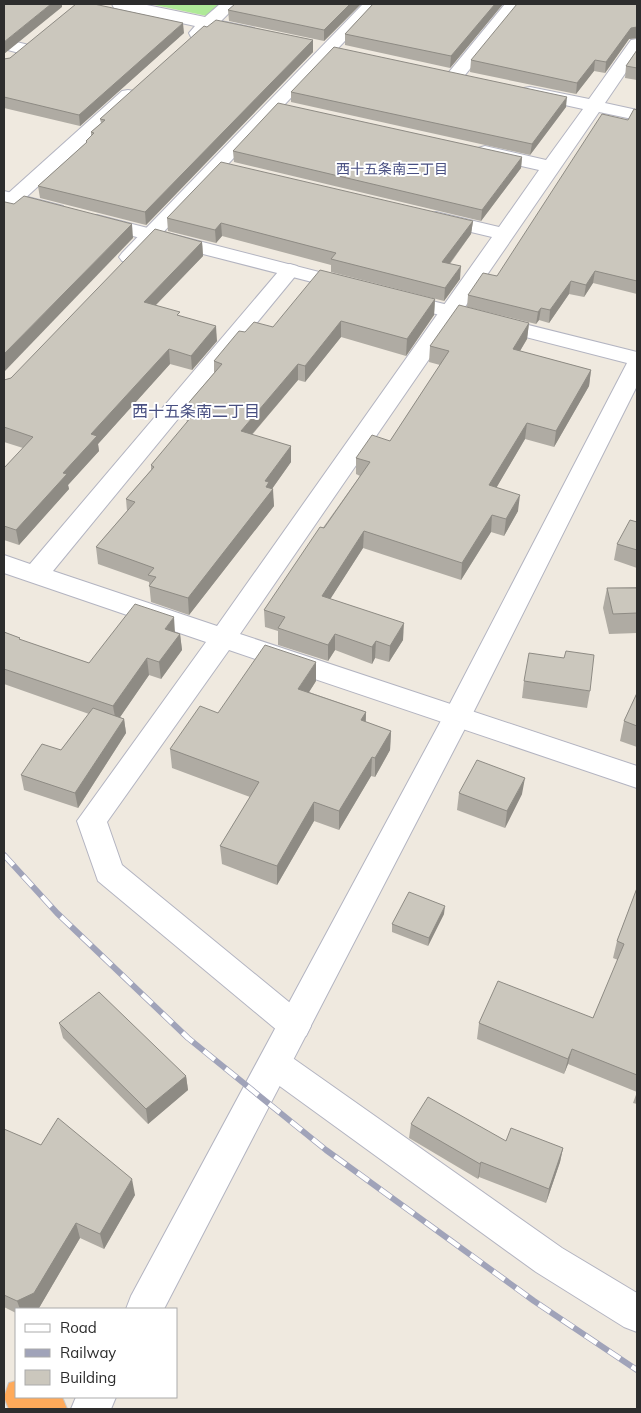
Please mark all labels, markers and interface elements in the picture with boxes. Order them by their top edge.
district label: 西十五条南三丁目 [336,160,448,178]
district label: 西十五条南二丁目 [132,401,260,421]
legend [15,1308,178,1398]
text: Road [60,1318,97,1337]
text: Railway [60,1343,116,1362]
text: Building [60,1368,116,1387]

